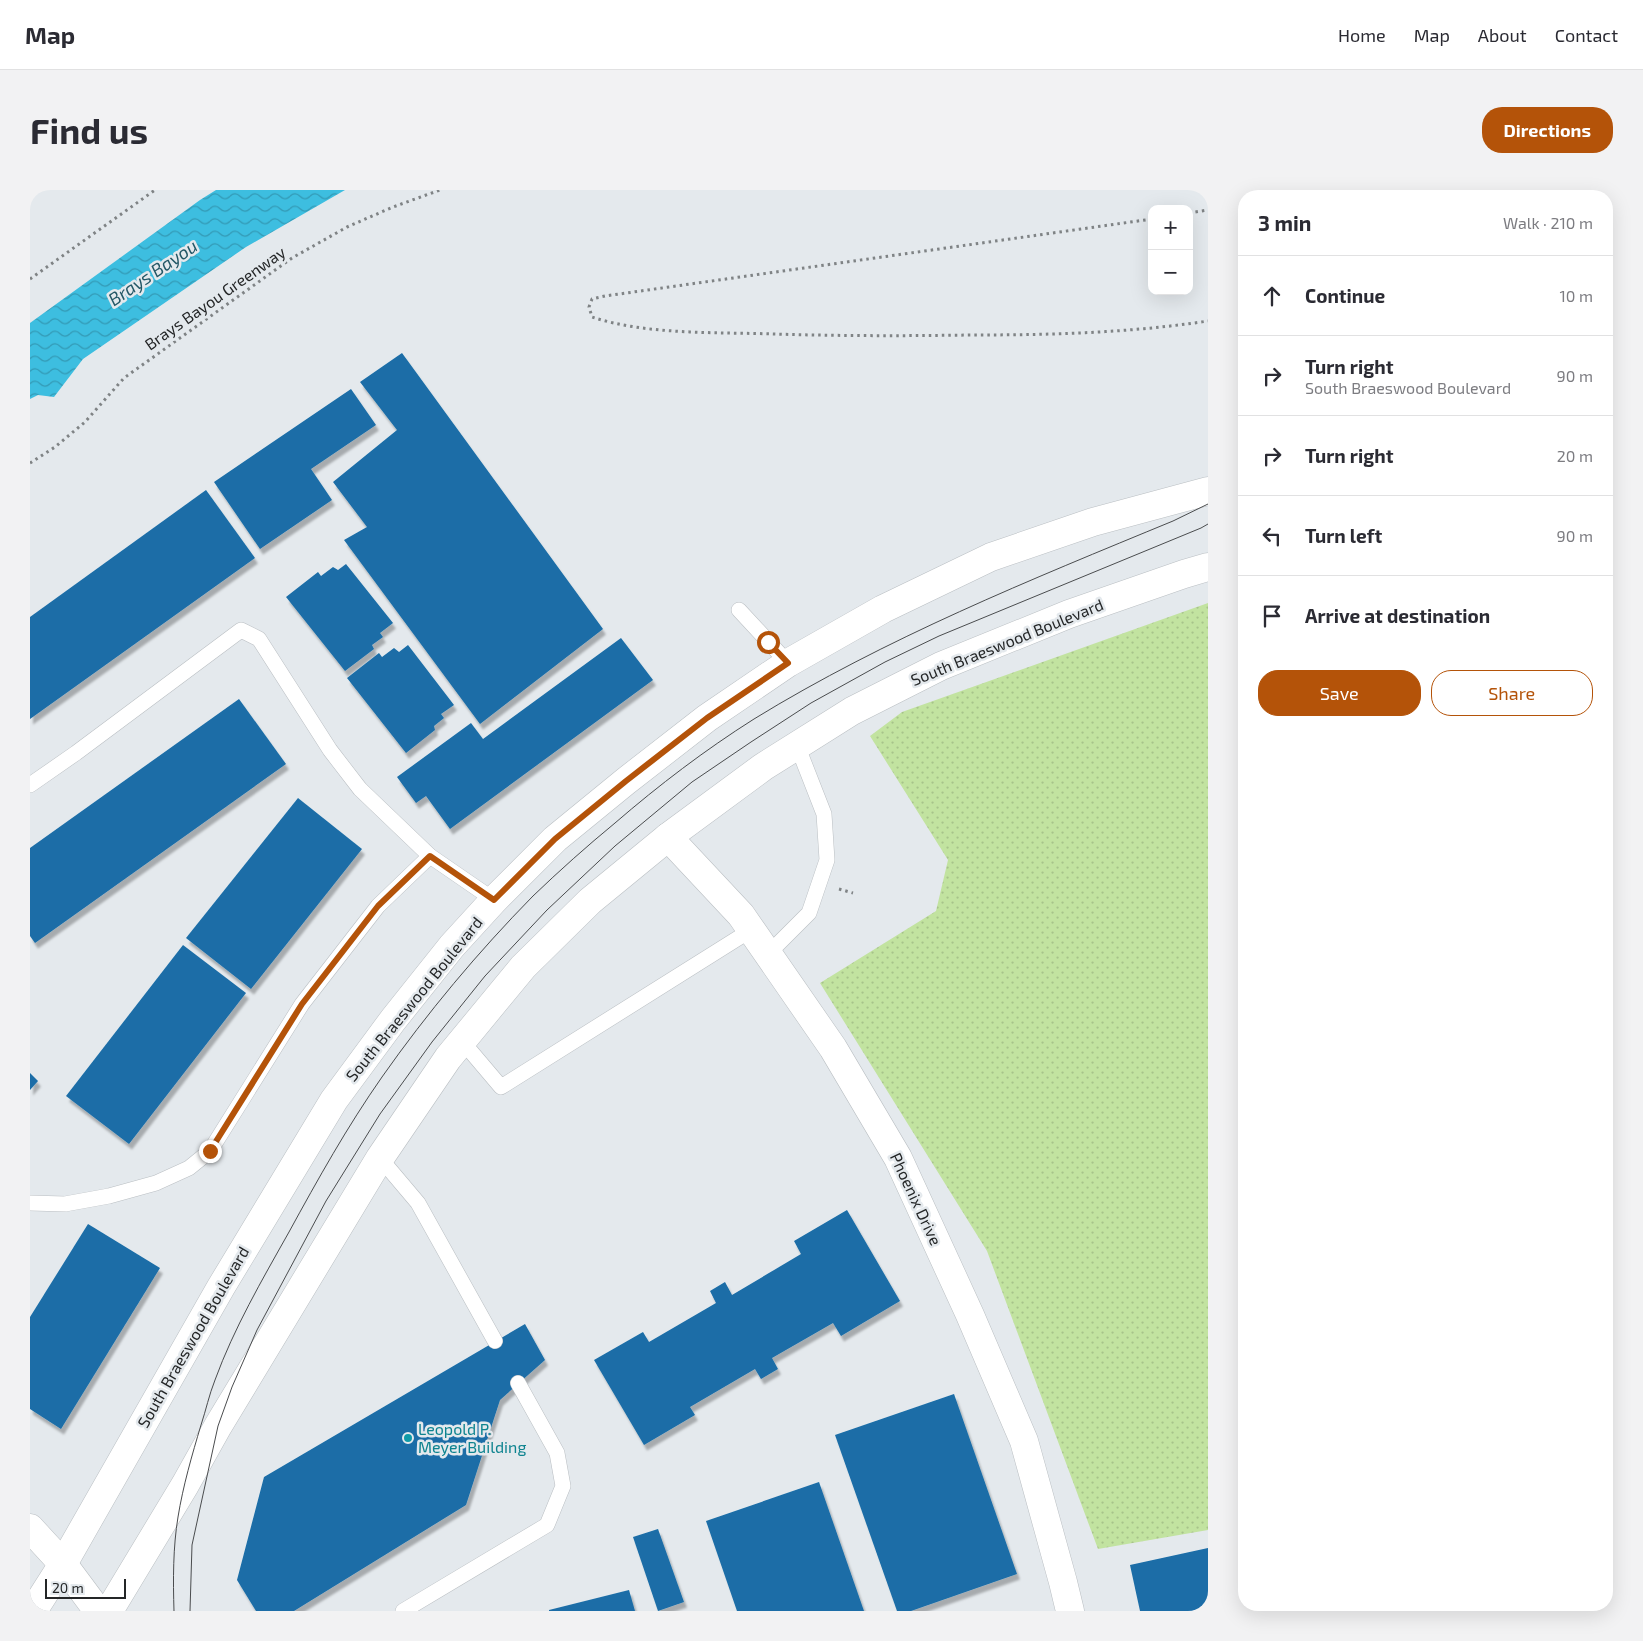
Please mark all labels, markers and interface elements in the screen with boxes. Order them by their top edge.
text: Map [25,20,75,49]
text: Home [1338,24,1386,46]
text: Map [1414,24,1450,46]
text: About [1478,24,1527,46]
text: Contact [1555,24,1618,46]
button: Directions [1482,107,1613,153]
text: Find us [30,109,148,151]
map controls [1148,205,1193,295]
button: + [1148,205,1193,250]
text: 3 min [1258,210,1311,235]
text: Walk · 210 m [1503,213,1593,232]
water label: Brays Bayou [104,234,201,310]
street label: Brays Bayou Greenway [141,242,289,353]
button: − [1148,250,1193,295]
icon: ahead [1258,282,1286,310]
text: Continue [1305,284,1385,307]
text: 10 m [1559,286,1593,305]
text: Turn right [1305,355,1393,378]
icon: right [1258,362,1286,390]
text: 90 m [1557,366,1593,385]
text: South Braeswood Boulevard [1305,378,1511,397]
icon: right [1258,442,1286,470]
text: Turn right [1305,444,1393,467]
text: 20 m [1557,446,1593,465]
icon: left [1258,522,1286,550]
text: Turn left [1305,524,1382,547]
text: 90 m [1557,526,1593,545]
street label: South Braeswood Boulevard [908,594,1106,689]
icon: arrive [1258,602,1286,630]
text: Arrive at destination [1305,604,1490,627]
route start [757,631,780,654]
button: Save [1258,670,1421,716]
button: Share [1431,670,1593,716]
street label: South Braeswood Boulevard [341,913,486,1085]
route end [199,1140,222,1163]
street label: Phoenix Drive [887,1150,946,1248]
street label: South Braeswood Boulevard [133,1243,252,1431]
place label: Leopold P. Meyer Building [418,1419,526,1456]
marker: Leopold P. Meyer Building [402,1432,414,1444]
scale bar [45,1576,126,1599]
text: 20 m [52,1579,84,1596]

